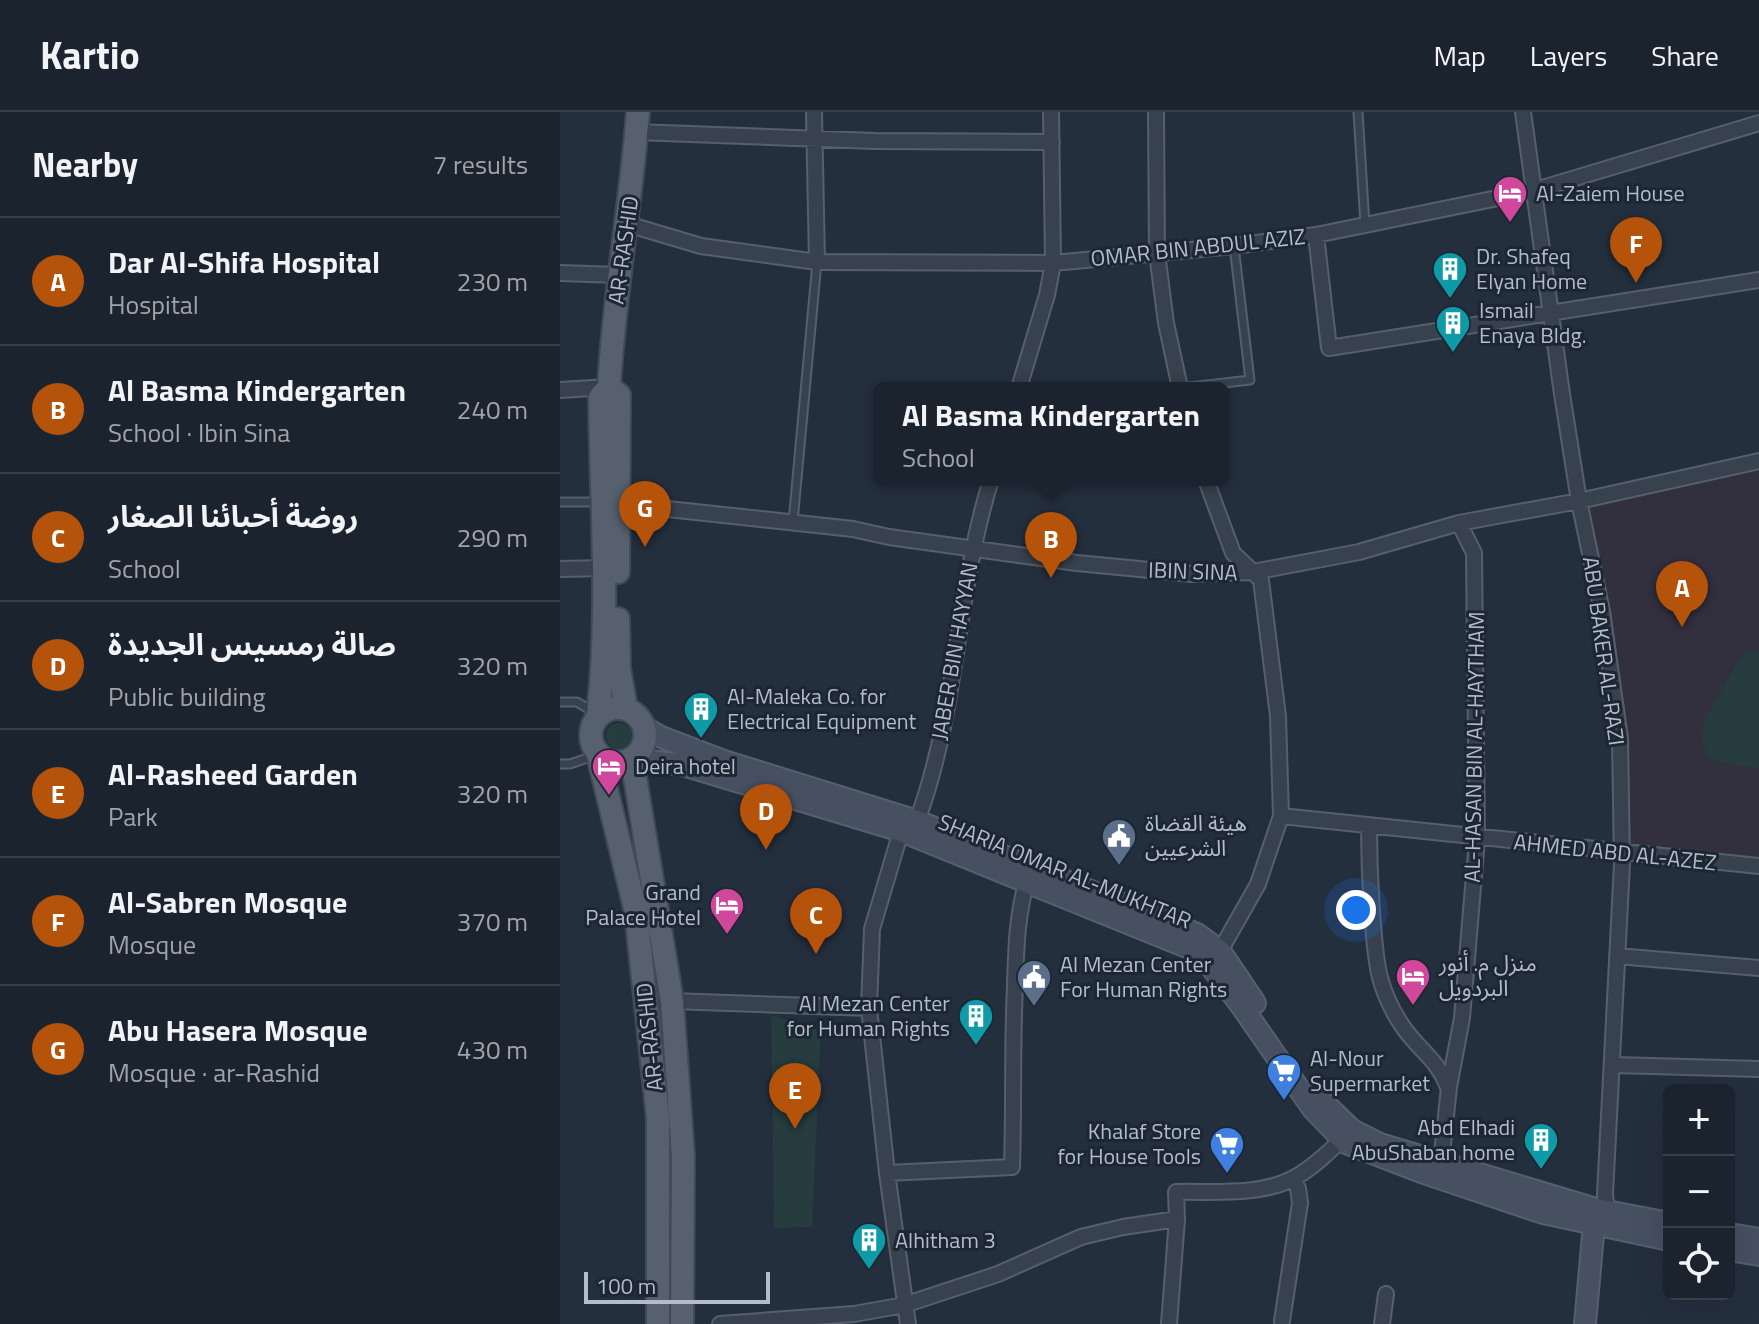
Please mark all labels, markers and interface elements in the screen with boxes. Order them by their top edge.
text: Kartio [40,26,140,84]
text: Map [1433,34,1486,77]
text: Layers [1530,34,1607,77]
text: Share [1651,34,1719,77]
text: Nearby [32,138,138,190]
text: 7 results [433,145,528,184]
hotel icon: Al-Zaiem House [1491,174,1529,224]
place label: Al-Zaiem House [1536,176,1685,210]
street label: AR-RASHID [599,194,647,306]
pin: F [1610,217,1662,283]
street label: OMAR BIN ABDUL AZIZ [1089,219,1307,275]
text: Dar Al-Shifa Hospital [108,239,380,285]
place label: Dr. Shafeq Elyan Home [1476,239,1587,298]
building icon: Dr. Shafeq Elyan Home [1431,250,1469,300]
text: A [50,262,66,301]
text: 230 m [457,262,528,301]
text: Hospital [108,285,199,324]
place label: Ismail Enaya Bldg. [1479,293,1587,352]
building icon: Ismail Enaya Bldg. [1434,304,1472,354]
text: Al Basma Kindergarten [108,367,406,413]
popup [873,382,1229,486]
text: B [50,390,66,429]
text: 240 m [457,390,528,429]
text: Al Basma Kindergarten [902,392,1200,438]
text: School · Ibin Sina [108,413,290,452]
text: School [902,438,975,477]
pin: G [619,481,671,547]
text: روضة أحبائنا الصغار [108,493,359,539]
pin: B [1025,512,1077,578]
text: C [51,518,65,557]
text: 290 m [457,518,528,557]
text: School [108,549,181,588]
street label: IBIN SINA [1148,552,1238,590]
street label: ABU BAKER AL-RAZI [1574,554,1634,748]
street label: JABER BIN HAYYAN [922,560,986,742]
pin: A [1656,561,1708,627]
street label: AL-HASAN BIN AL-HAYTHAM [1455,611,1493,883]
text: صالة رمسيس الجديدة [108,621,396,667]
text: D [50,646,66,685]
text: 320 m [457,646,528,685]
text: Public building [108,677,266,716]
place label: Al-Maleka Co. for Electrical Equipment [727,679,917,738]
building icon: Al-Maleka Co. for Electrical Equipment [682,690,720,740]
hotel icon: Deira hotel [590,747,628,797]
place label: Deira hotel [635,749,736,783]
text: Al-Rasheed Garden [108,751,358,797]
text: E [51,774,65,813]
text: 320 m [457,774,528,813]
pin: D [740,784,792,850]
text: Park [108,797,158,836]
street label: SHARIA OMAR AL-MUKHTAR [933,805,1197,937]
place label: هيئة القضاة الشرعيين [1145,806,1247,865]
public building icon: هيئة القضاة الشرعيين [1100,817,1138,867]
street label: AHMED ABD AL-AZEZ [1512,824,1718,880]
place label: Grand Palace Hotel [585,875,701,934]
text: Al-Sabren Mosque [108,879,347,925]
hotel icon: Grand Palace Hotel [708,886,746,936]
pin: C [790,888,842,954]
your location [1336,890,1376,930]
text: F [51,902,65,941]
text: 370 m [457,902,528,941]
text: Mosque [108,925,196,964]
place label: منزل م. أنور البردويل [1438,946,1537,1005]
place label: Al Mezan Center For Human Rights [1060,947,1227,1006]
hotel icon: منزل م. أنور البردويل [1394,957,1432,1007]
public building icon: Al Mezan Center For Human Rights [1015,958,1053,1008]
street label: AR-RASHID [626,981,672,1093]
place label: Al Mezan Center for Human Rights [787,986,950,1045]
building icon: Al Mezan Center for Human Rights [957,997,995,1047]
text: Abu Hasera Mosque [108,1007,368,1053]
text: G [50,1030,66,1069]
text: 430 m [457,1030,528,1069]
place label: Al-Nour Supermarket [1310,1041,1430,1100]
supermarket icon: Al-Nour Supermarket [1265,1052,1303,1102]
text: Mosque · ar-Rashid [108,1053,320,1092]
pin: E [769,1063,821,1129]
map controls [1663,1084,1735,1300]
button: + [1663,1084,1735,1156]
place label: Abd Elhadi AbuShaban home [1352,1110,1515,1169]
place label: Khalaf Store for House Tools [1058,1114,1201,1173]
building icon: Abd Elhadi AbuShaban home [1522,1121,1560,1171]
supermarket icon: Khalaf Store for House Tools [1208,1125,1246,1175]
button: − [1663,1156,1735,1228]
building icon: Alhitham 3 [850,1221,888,1271]
place label: Alhitham 3 [895,1223,996,1257]
button: locate [1663,1228,1735,1300]
scale bar [584,1268,770,1304]
text: 100 m [596,1269,656,1303]

